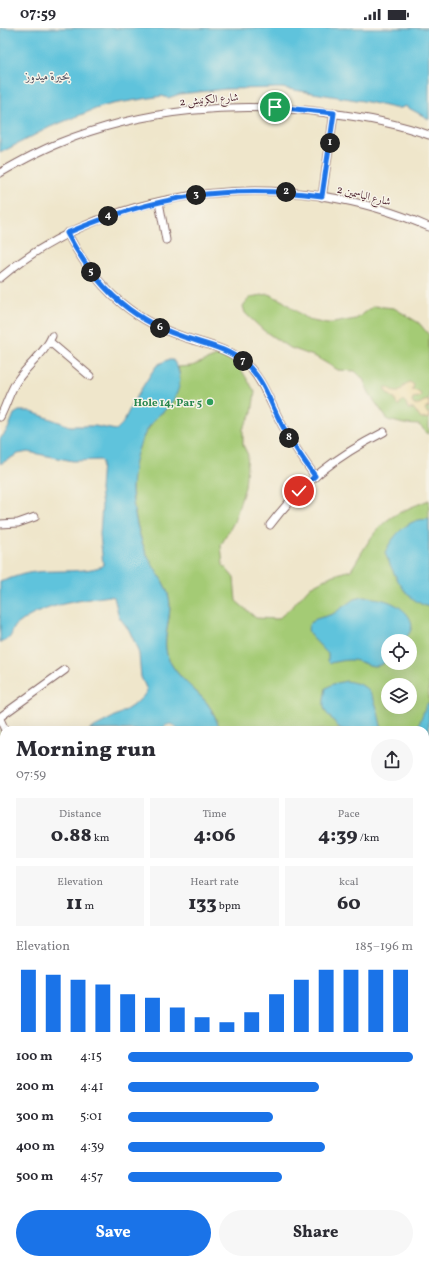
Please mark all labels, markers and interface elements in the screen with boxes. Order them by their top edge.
text: 07:59 [20,4,56,25]
water label: بحيرة ميدوز [25,69,70,85]
street label: شارع الكرنيش 2 [179,90,240,112]
pin [258,90,292,124]
icon: arrive [264,96,286,118]
pin: 1 [320,133,340,153]
text: 1 [328,135,332,150]
pin: 2 [276,182,296,202]
street label: شارع الياسمين 2 [335,183,392,211]
text: 2 [283,184,289,199]
pin: 3 [186,185,206,205]
text: 3 [193,187,199,202]
pin: 4 [98,206,118,226]
text: 4 [105,208,111,223]
pin: 5 [81,262,101,282]
text: 5 [88,264,94,279]
pin: 6 [150,318,170,338]
text: 6 [157,320,163,335]
pin: 7 [233,351,253,371]
text: 7 [240,353,246,368]
place label: Hole 14, Par 5 [133,396,202,411]
marker: Hole 14, Par 5 [205,397,215,407]
pin: 8 [279,428,299,448]
text: 8 [286,430,292,445]
pin [282,474,316,508]
icon: check [288,480,310,502]
map controls [381,634,417,714]
button: locate [381,634,417,670]
button: layers [381,678,417,714]
text: Morning run [16,735,156,766]
button: share [371,739,413,781]
text: 07:59 [16,766,46,784]
text: Distance [59,807,101,822]
text: Time [202,807,227,822]
text: Pace [338,807,360,822]
text: 0.88 [51,822,92,850]
text: 4:06 [193,822,236,850]
text: 4:39 [318,822,358,850]
text: km [92,831,110,846]
text: /km [358,831,380,846]
text: Elevation [57,875,103,890]
text: Heart rate [190,875,239,890]
text: kcal [339,875,359,890]
text: 11 [66,890,82,918]
text: 133 [188,890,217,918]
text: 60 [337,890,361,918]
text: m [82,899,94,914]
text: bpm [217,899,241,914]
text: Elevation [16,938,70,956]
text: 185–196 m [355,938,413,956]
text: 100 m [16,1048,53,1066]
text: 4:15 [80,1048,102,1066]
text: 200 m [16,1078,54,1096]
text: 4:41 [80,1078,104,1096]
text: 300 m [16,1108,54,1126]
text: 5:01 [80,1108,102,1126]
text: 400 m [16,1138,55,1156]
text: 4:39 [80,1138,104,1156]
text: 500 m [16,1168,53,1186]
text: 4:57 [80,1168,103,1186]
button: Save [16,1210,211,1256]
button: Share [219,1210,413,1256]

